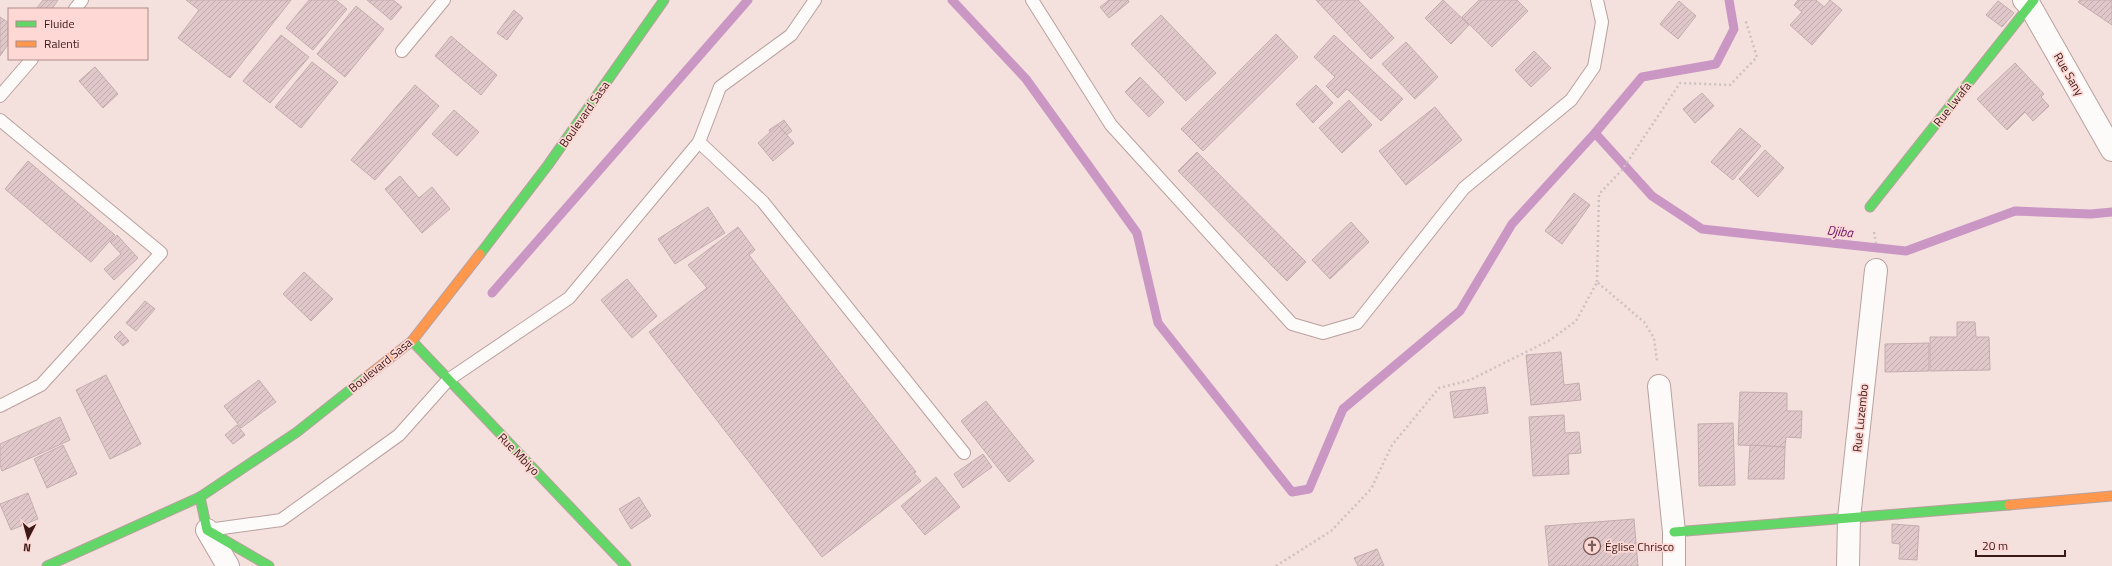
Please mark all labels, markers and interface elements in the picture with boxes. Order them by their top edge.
legend [8,8,148,60]
text: Fluide [44,14,75,33]
text: Ralenti [44,34,79,53]
street label: Rue Sany [2049,49,2089,99]
street label: Boulevard Sasa [554,77,614,151]
street label: Rue Lwafa [1928,77,1976,131]
water label: Djiba [1826,220,1856,242]
street label: Boulevard Sasa [344,333,416,397]
street label: Rue Luzembo [1847,383,1873,453]
street label: Rue Mbiyo [494,428,544,480]
north arrow [8,518,48,558]
scale bar [1976,532,2065,558]
church icon: Église Chrisco [1582,536,1602,556]
text: 20 m [1982,536,2008,555]
place label: Église Chrisco [1605,537,1674,556]
text: N [22,540,32,556]

